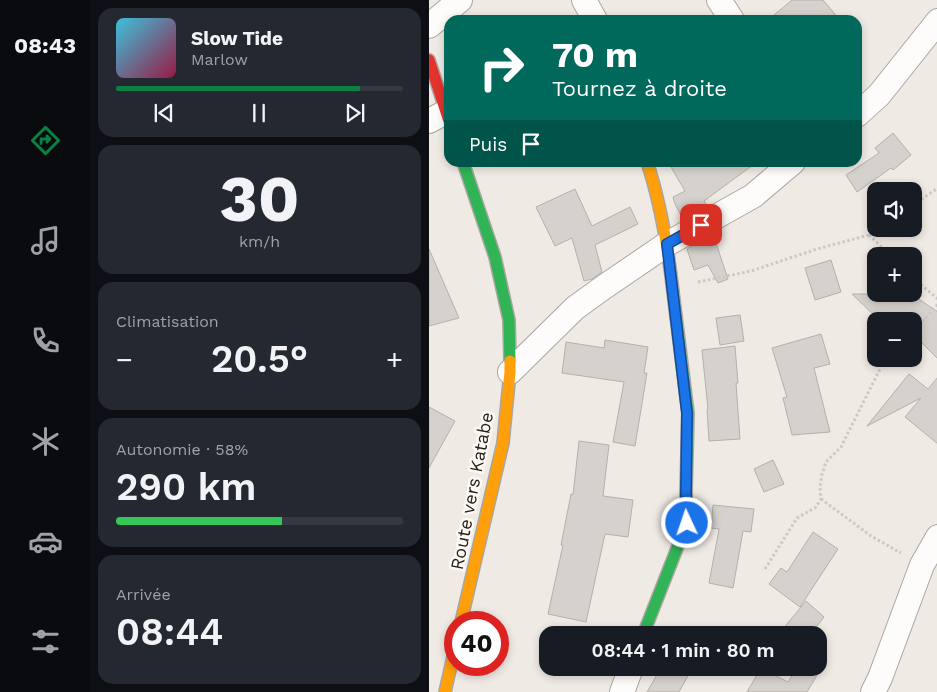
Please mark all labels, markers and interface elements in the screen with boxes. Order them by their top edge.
text: Slow Tide [191,27,283,50]
text: 08:43 [14,33,76,58]
text: 70 m [552,34,638,76]
icon: right [469,35,534,100]
text: Marlow [191,50,248,69]
text: Tournez à droite [552,76,727,101]
icon: previous [150,99,178,127]
icon: pause [245,99,273,127]
icon: next [341,99,369,127]
icon: directions [28,123,63,158]
icon: arrive [517,130,545,158]
text: Puis [469,133,507,156]
text: 30 [219,161,300,237]
map controls [867,182,922,367]
button: sound [867,182,922,237]
pin [680,204,722,246]
icon: arrive [687,211,715,239]
icon: music [28,223,63,258]
text: km/h [239,232,280,251]
button: + [867,247,922,302]
text: Climatisation [116,312,219,331]
button: − [867,312,922,367]
icon: phone [28,323,63,358]
text: 20.5° [211,337,308,381]
text: − [116,343,133,376]
text: + [386,343,403,376]
street label: Route vers Katabe [446,410,497,572]
icon: climate [28,424,63,459]
text: Autonomie · 58% [116,440,248,459]
text: 290 km [116,465,257,509]
position arrow [660,496,712,548]
icon: car [28,524,63,559]
text: Arrivée [116,585,171,604]
text: 08:44 [116,610,223,654]
speed limit sign: 40 [444,611,509,676]
icon: filters [28,624,63,659]
text: 08:44 · 1 min · 80 m [592,639,774,662]

